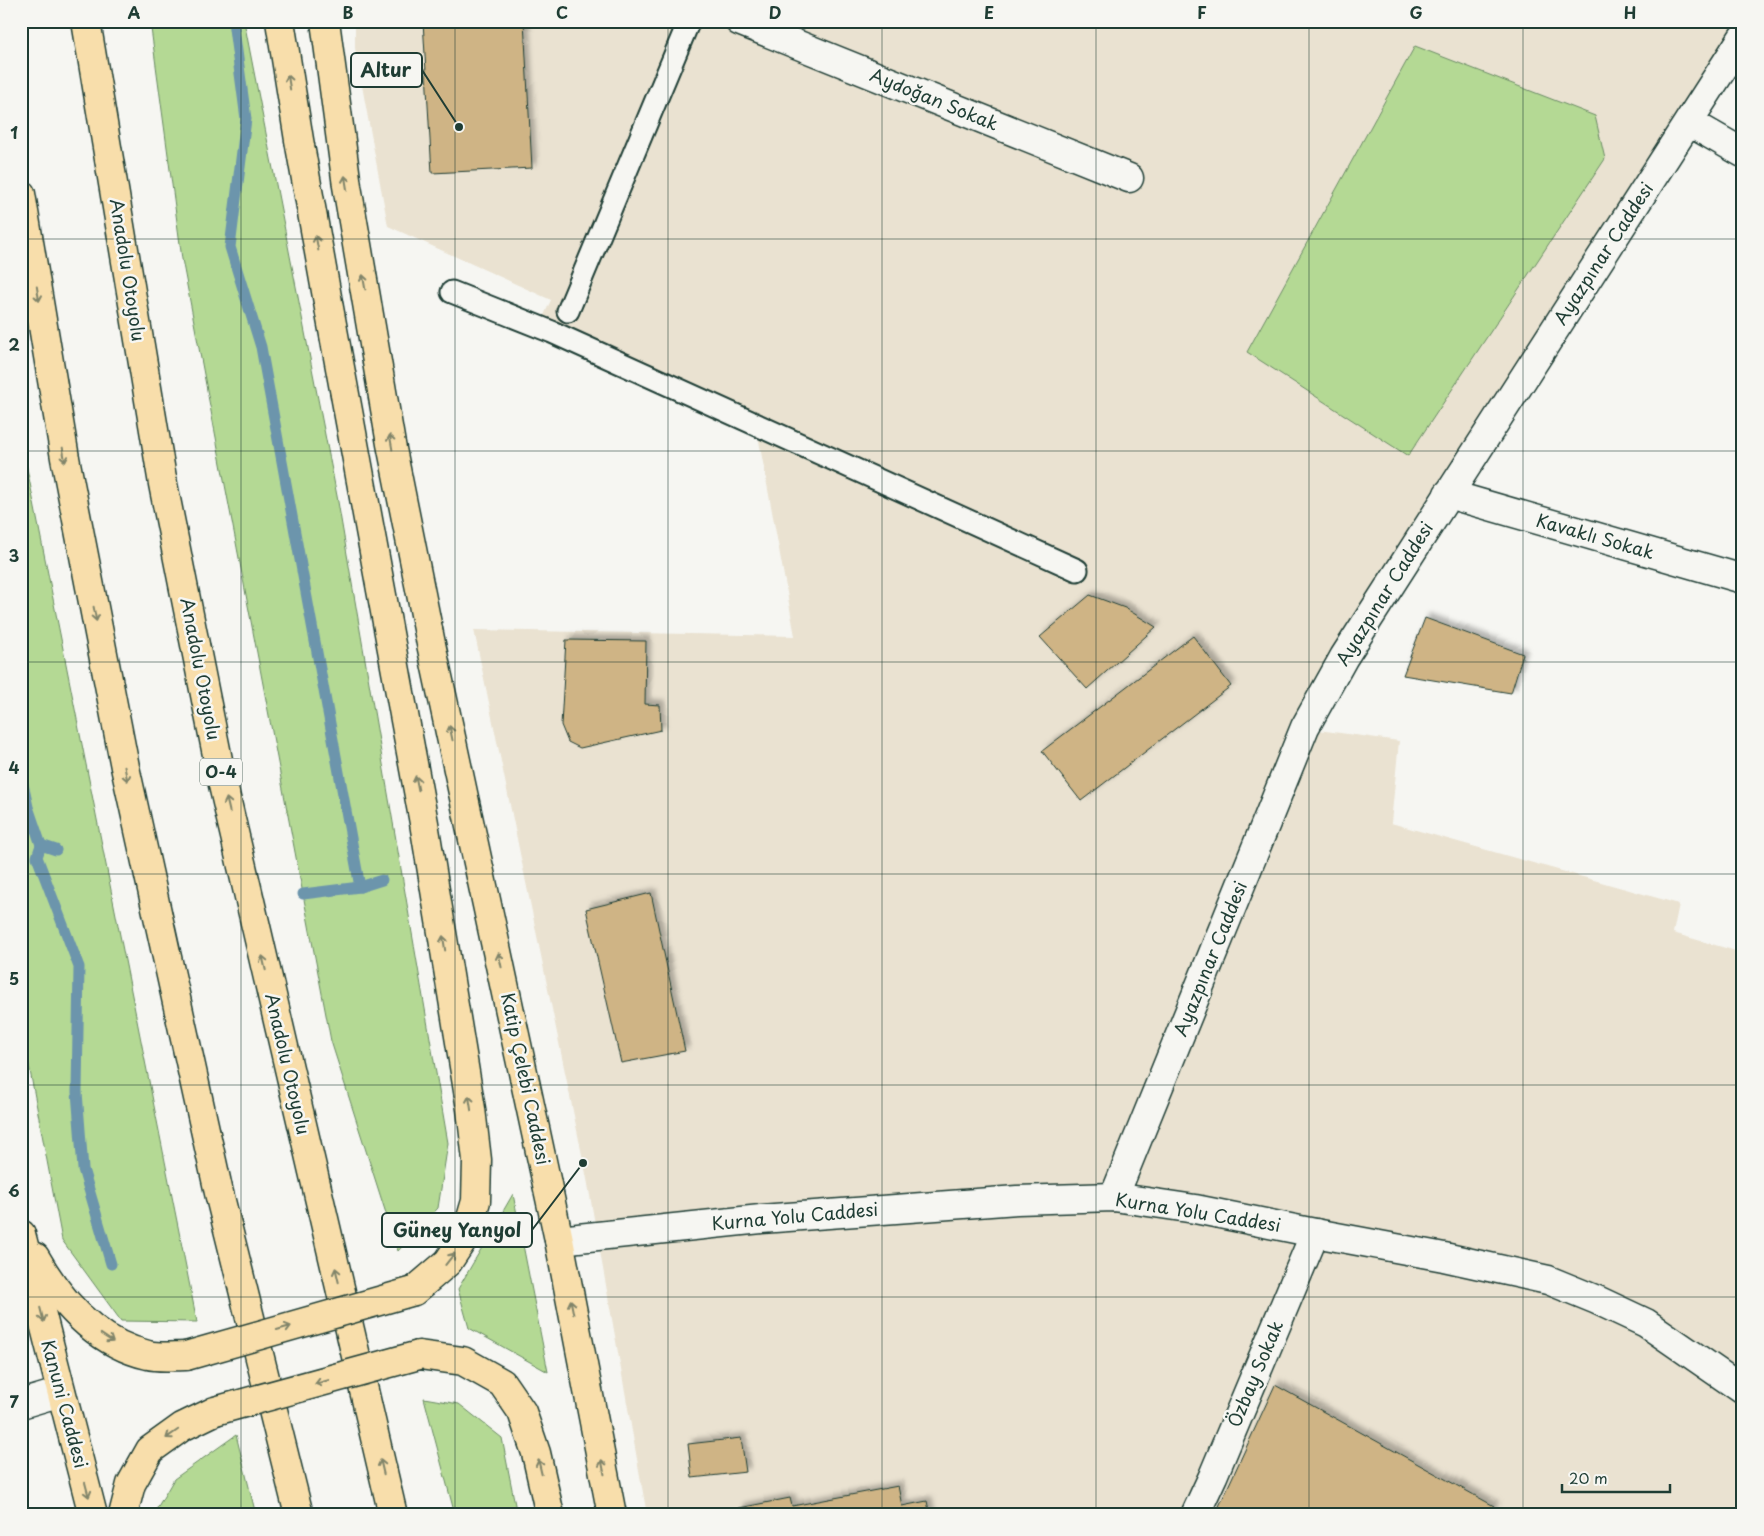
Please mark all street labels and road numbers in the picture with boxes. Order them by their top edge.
street label: Aydoğan Sokak [866,61,1003,137]
street label: Ayazpınar Caddesi [1546,177,1659,330]
street label: Anadolu Otoyolu [104,196,153,343]
street label: Kavaklı Sokak [1533,506,1658,565]
street label: Ayazpınar Caddesi [1328,516,1439,670]
street label: Anadolu Otoyolu [174,595,228,742]
road number: O-4 [200,759,242,786]
street label: Ayazpınar Caddesi [1166,877,1253,1040]
street label: Anadolu Otoyolu [259,990,318,1137]
street label: Katip Çelebi Caddesi [495,990,558,1167]
street label: Kurna Yolu Caddesi [1114,1185,1283,1238]
street label: Kurna Yolu Caddesi [710,1195,879,1236]
street label: Özbay Sokak [1220,1316,1289,1431]
street label: Kanuni Caddesi [35,1336,96,1471]

